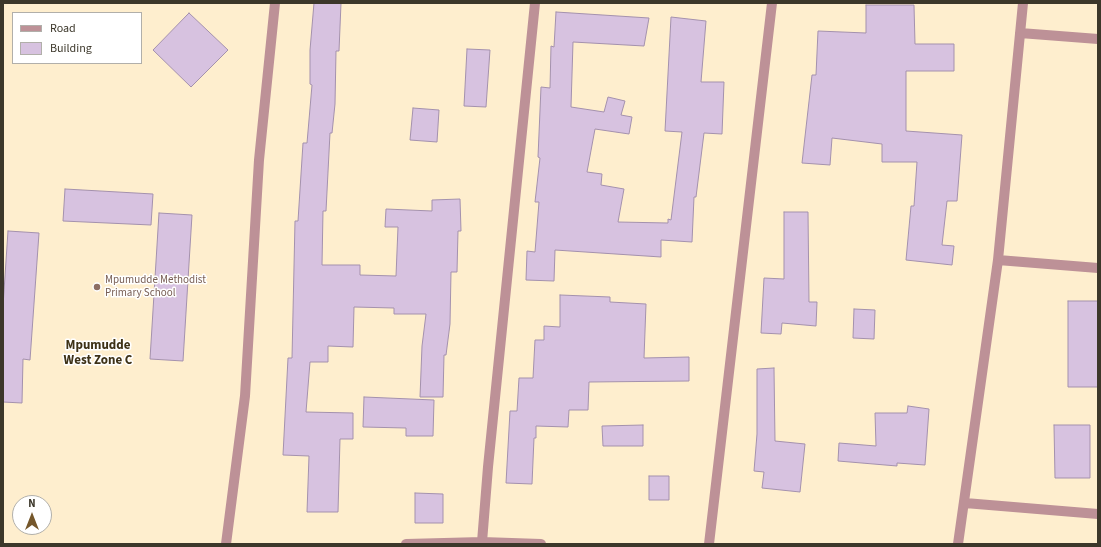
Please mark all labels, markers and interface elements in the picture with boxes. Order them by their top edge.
legend [12,12,142,64]
text: Road [50,20,76,37]
text: Building [50,40,92,57]
place label: Mpumudde Methodist Primary School [105,274,206,300]
marker: Mpumudde Methodist Primary School [92,282,102,292]
district label: Mpumudde West Zone C [64,338,132,369]
north arrow [12,495,52,535]
text: N [28,496,36,511]

